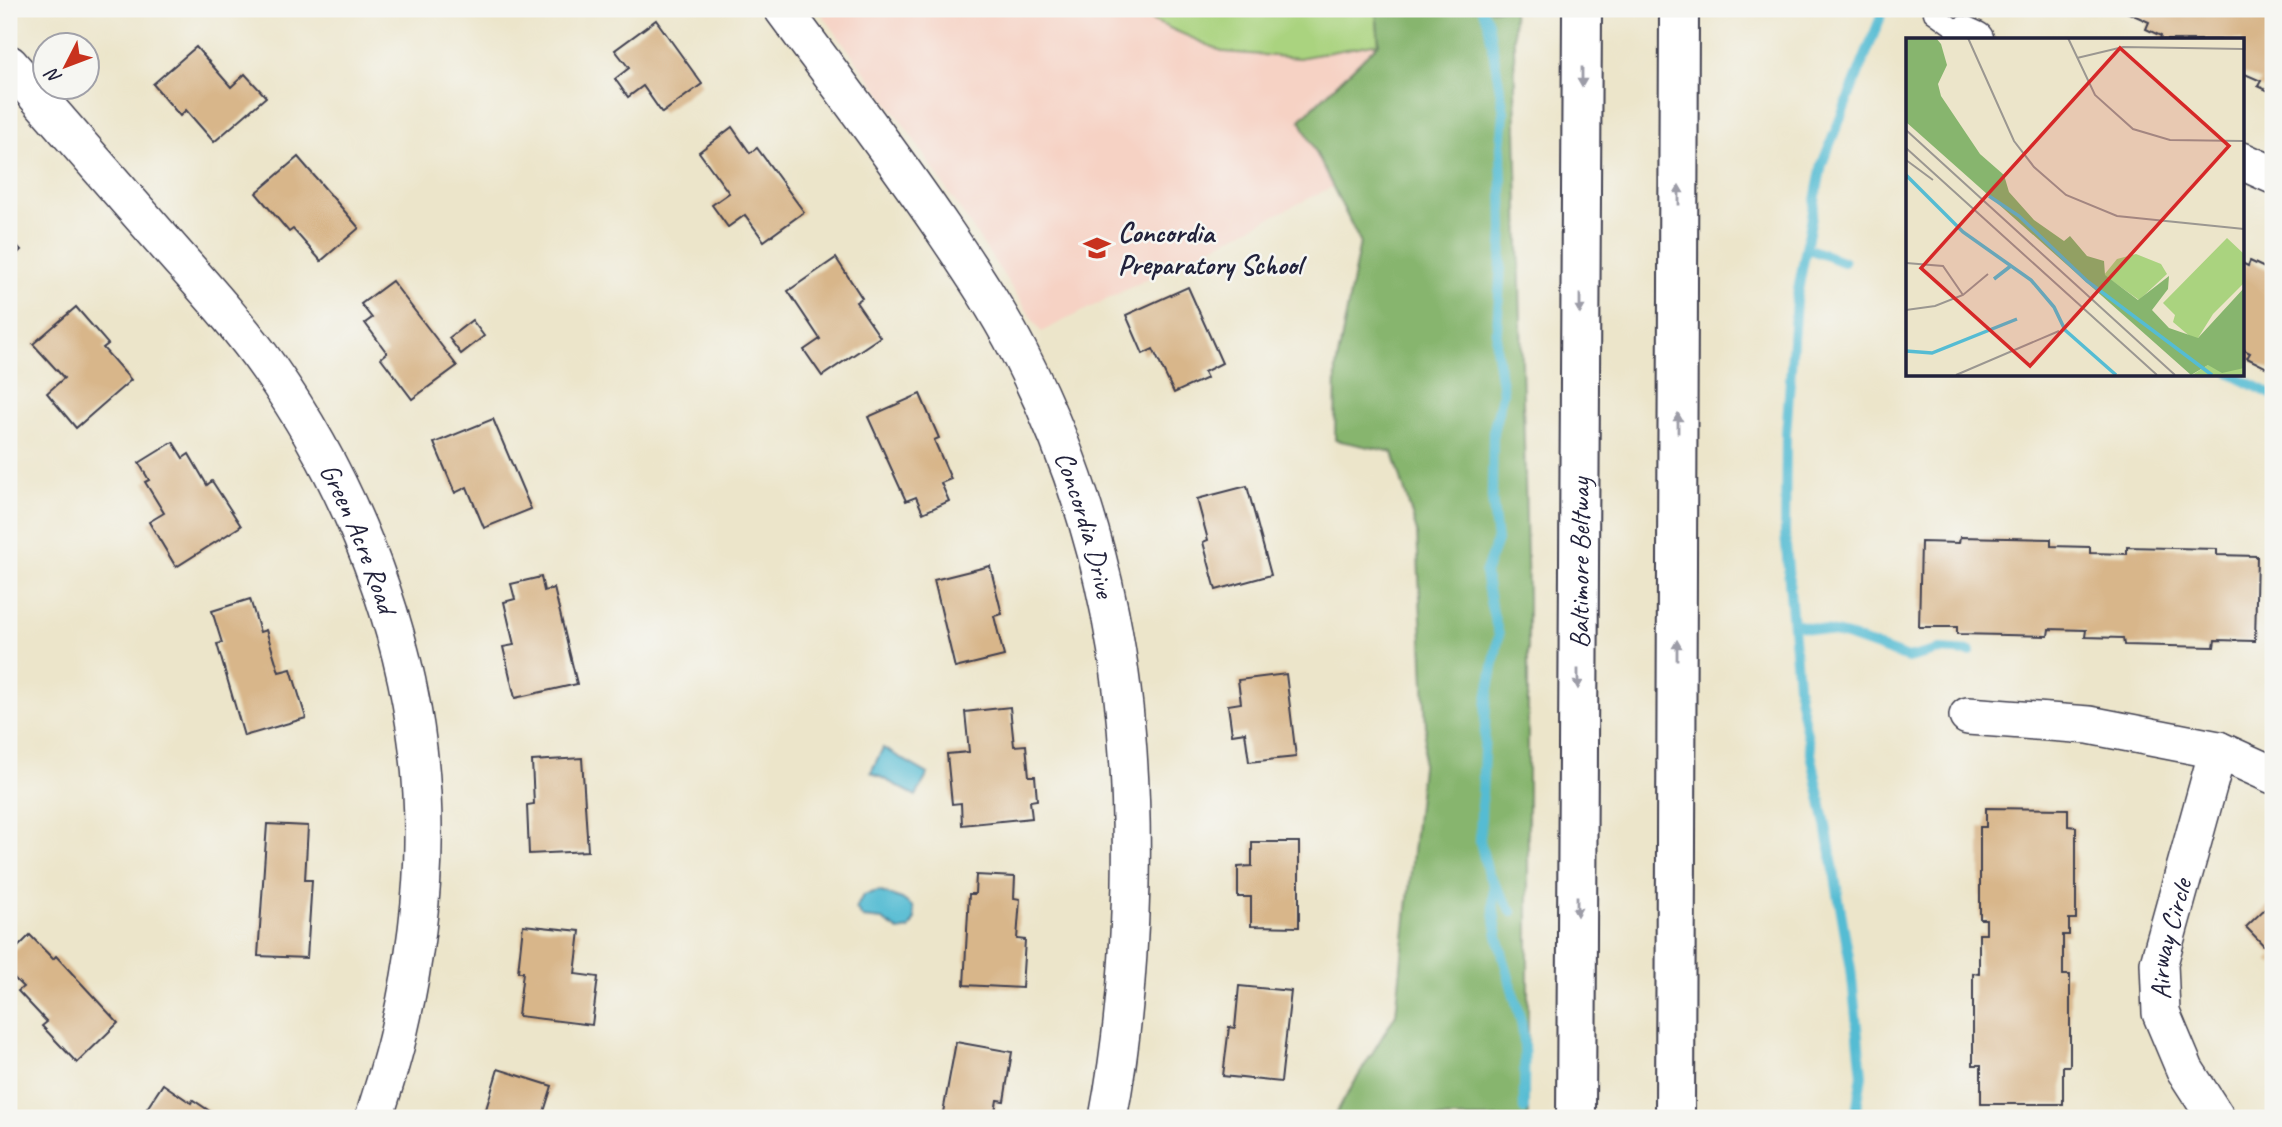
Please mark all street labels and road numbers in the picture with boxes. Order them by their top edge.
street label: Concordia Drive [1047,446,1124,602]
street label: Green Acre Road [312,457,406,621]
street label: Baltimore Beltway [1562,475,1597,649]
street label: Airway Circle [2142,873,2200,1001]

